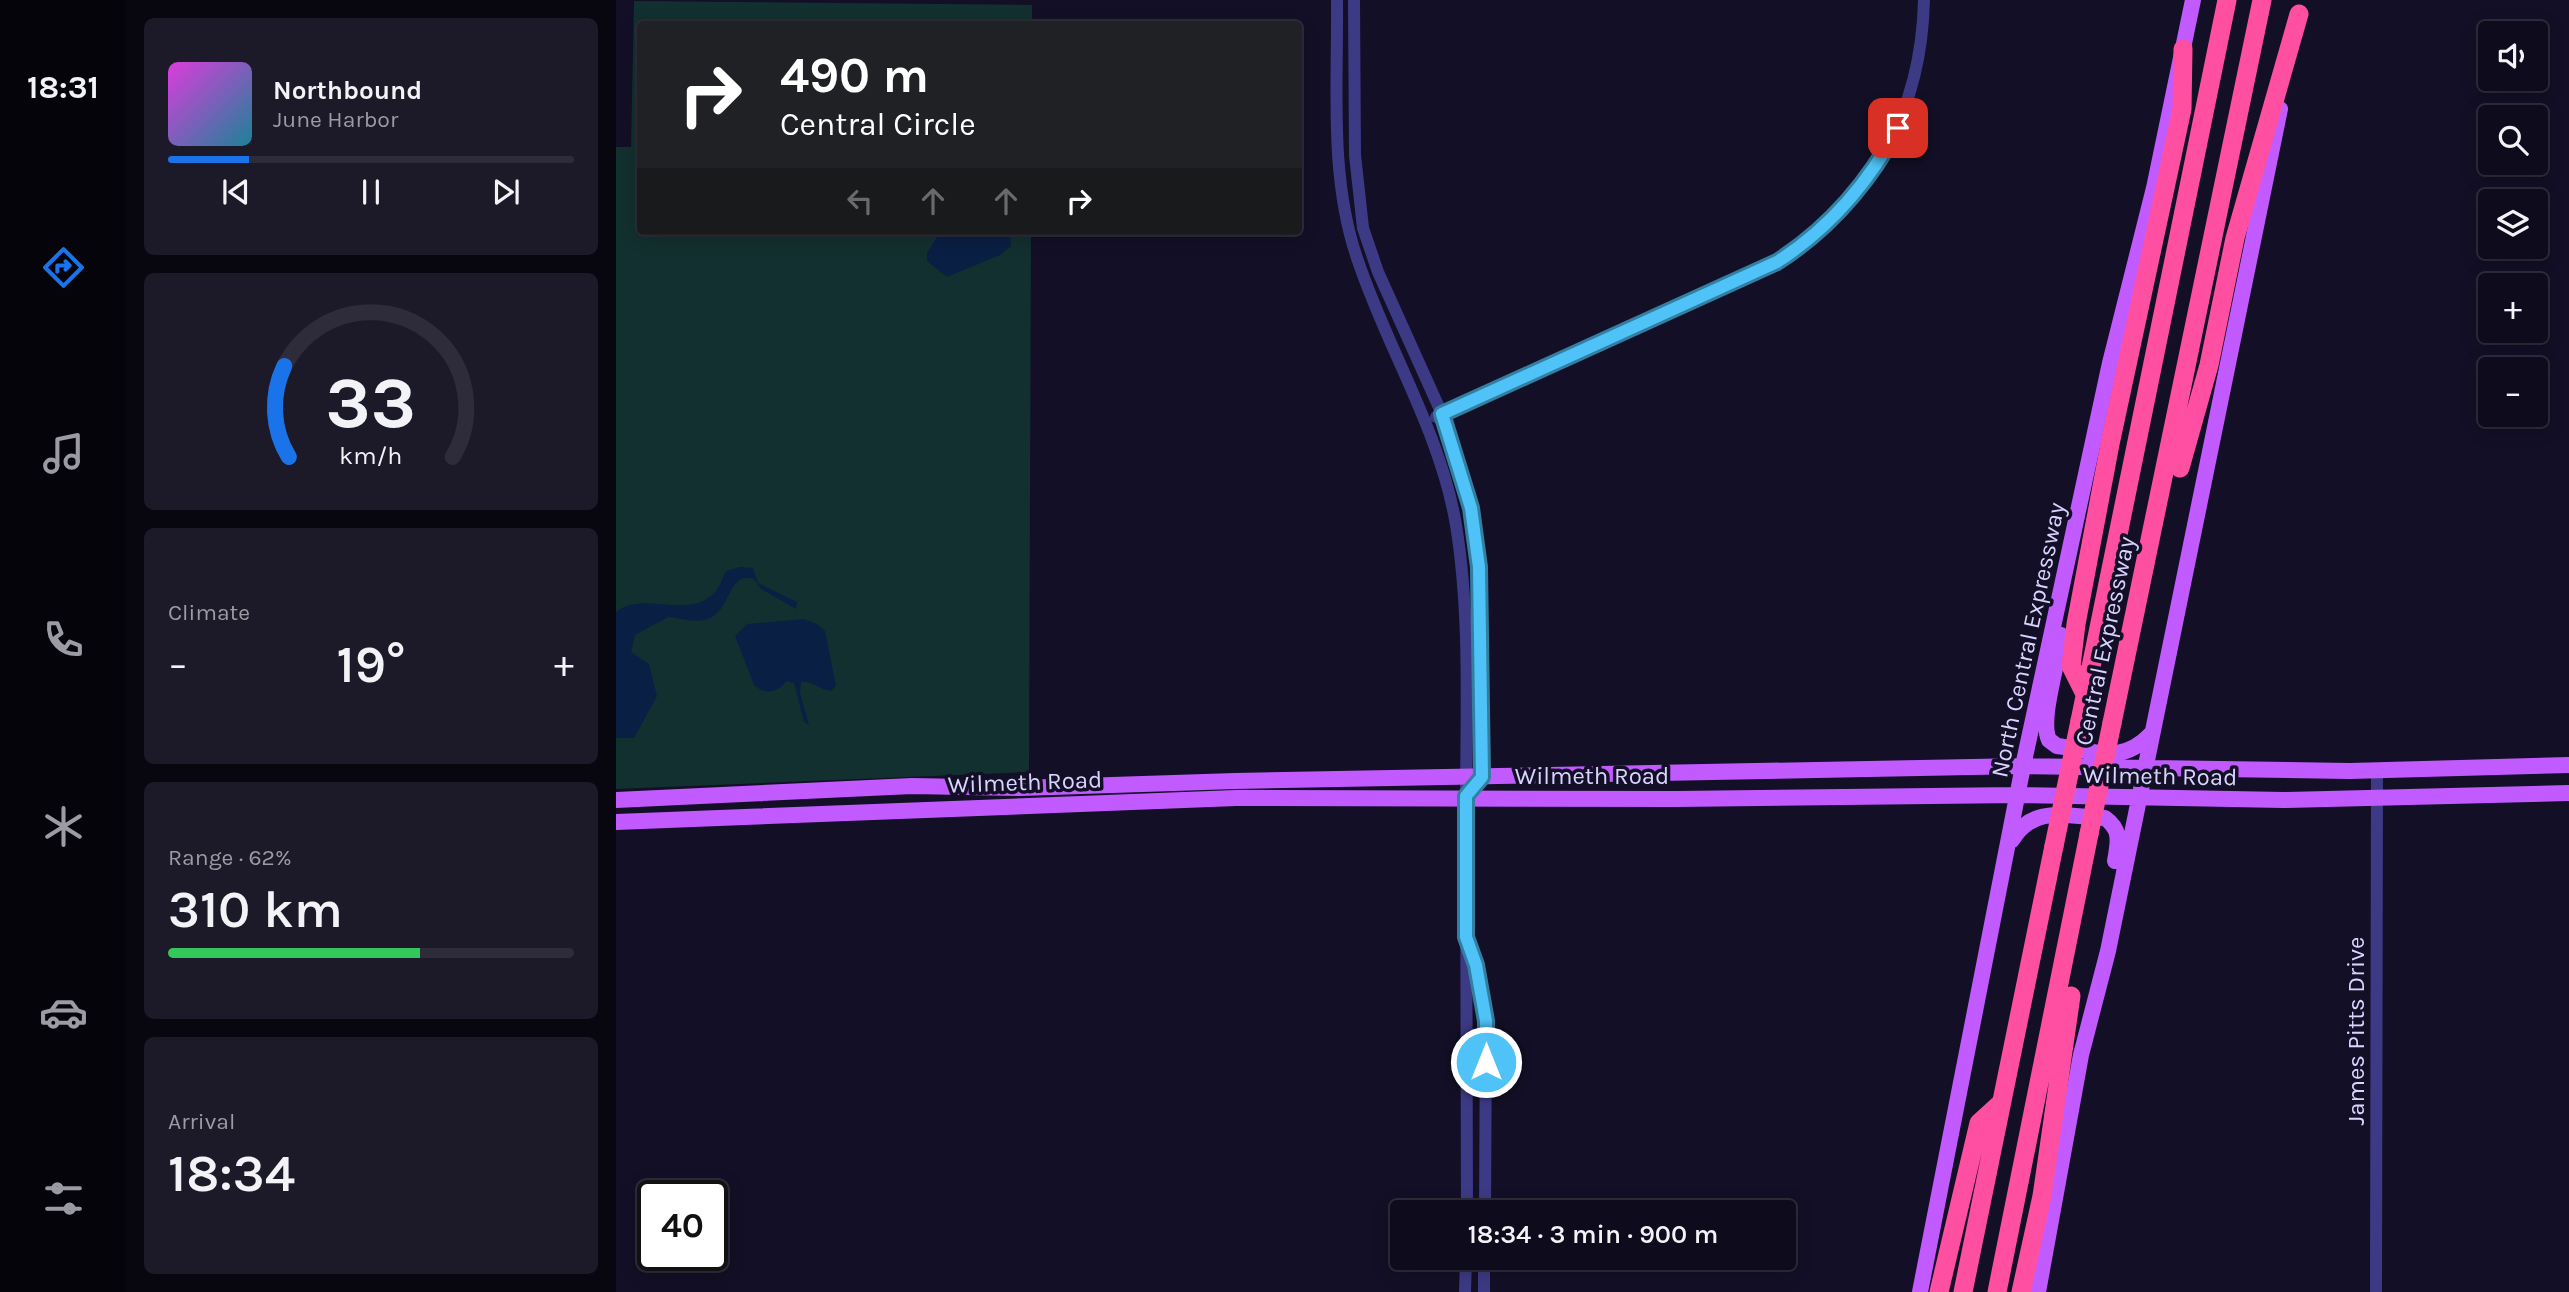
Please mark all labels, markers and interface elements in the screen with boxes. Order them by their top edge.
map controls [2478,21,2548,427]
button: sound [2478,21,2548,91]
text: 490 m [780,47,929,104]
icon: right [665,49,756,140]
text: 18:31 [27,69,99,106]
text: Northbound [273,75,422,106]
pin [1868,98,1928,158]
button: search [2478,105,2548,175]
text: June Harbor [273,106,398,133]
text: Central Circle [780,106,976,143]
icon: arrive [1879,109,1917,147]
icon: previous [217,173,255,211]
icon: pause [352,173,390,211]
icon: next [487,173,525,211]
icon: left [841,182,879,220]
icon: ahead [914,182,952,220]
icon: ahead [987,182,1025,220]
icon: right [1060,182,1098,220]
button: layers [2478,189,2548,259]
icon: directions [39,243,88,292]
button: + [2478,273,2548,343]
button: − [2478,357,2548,427]
text: 33 [326,361,416,446]
icon: music [39,429,88,478]
text: km/h [339,441,403,470]
street label: North Central Expressway [1985,500,2071,780]
street label: Central Expressway [2069,534,2141,748]
text: Climate [168,599,250,626]
icon: phone [39,615,88,664]
text: 19° [337,634,405,695]
text: − [168,642,188,687]
text: + [554,642,574,687]
street label: Wilmeth Road [2082,761,2238,791]
street label: Wilmeth Road [1515,762,1669,790]
street label: Wilmeth Road [947,765,1103,799]
icon: climate [39,802,88,851]
text: Range · 62% [168,844,292,871]
text: 310 km [168,879,343,940]
street label: James Pitts Drive [2342,937,2370,1125]
icon: car [39,988,88,1037]
position arrow [1449,1025,1523,1099]
text: Arrival [168,1108,235,1135]
text: 18:34 [168,1143,295,1204]
icon: filters [39,1174,88,1223]
speed limit sign: 40 [637,1180,728,1271]
text: 18:34 · 3 min · 900 m [1468,1219,1718,1250]

